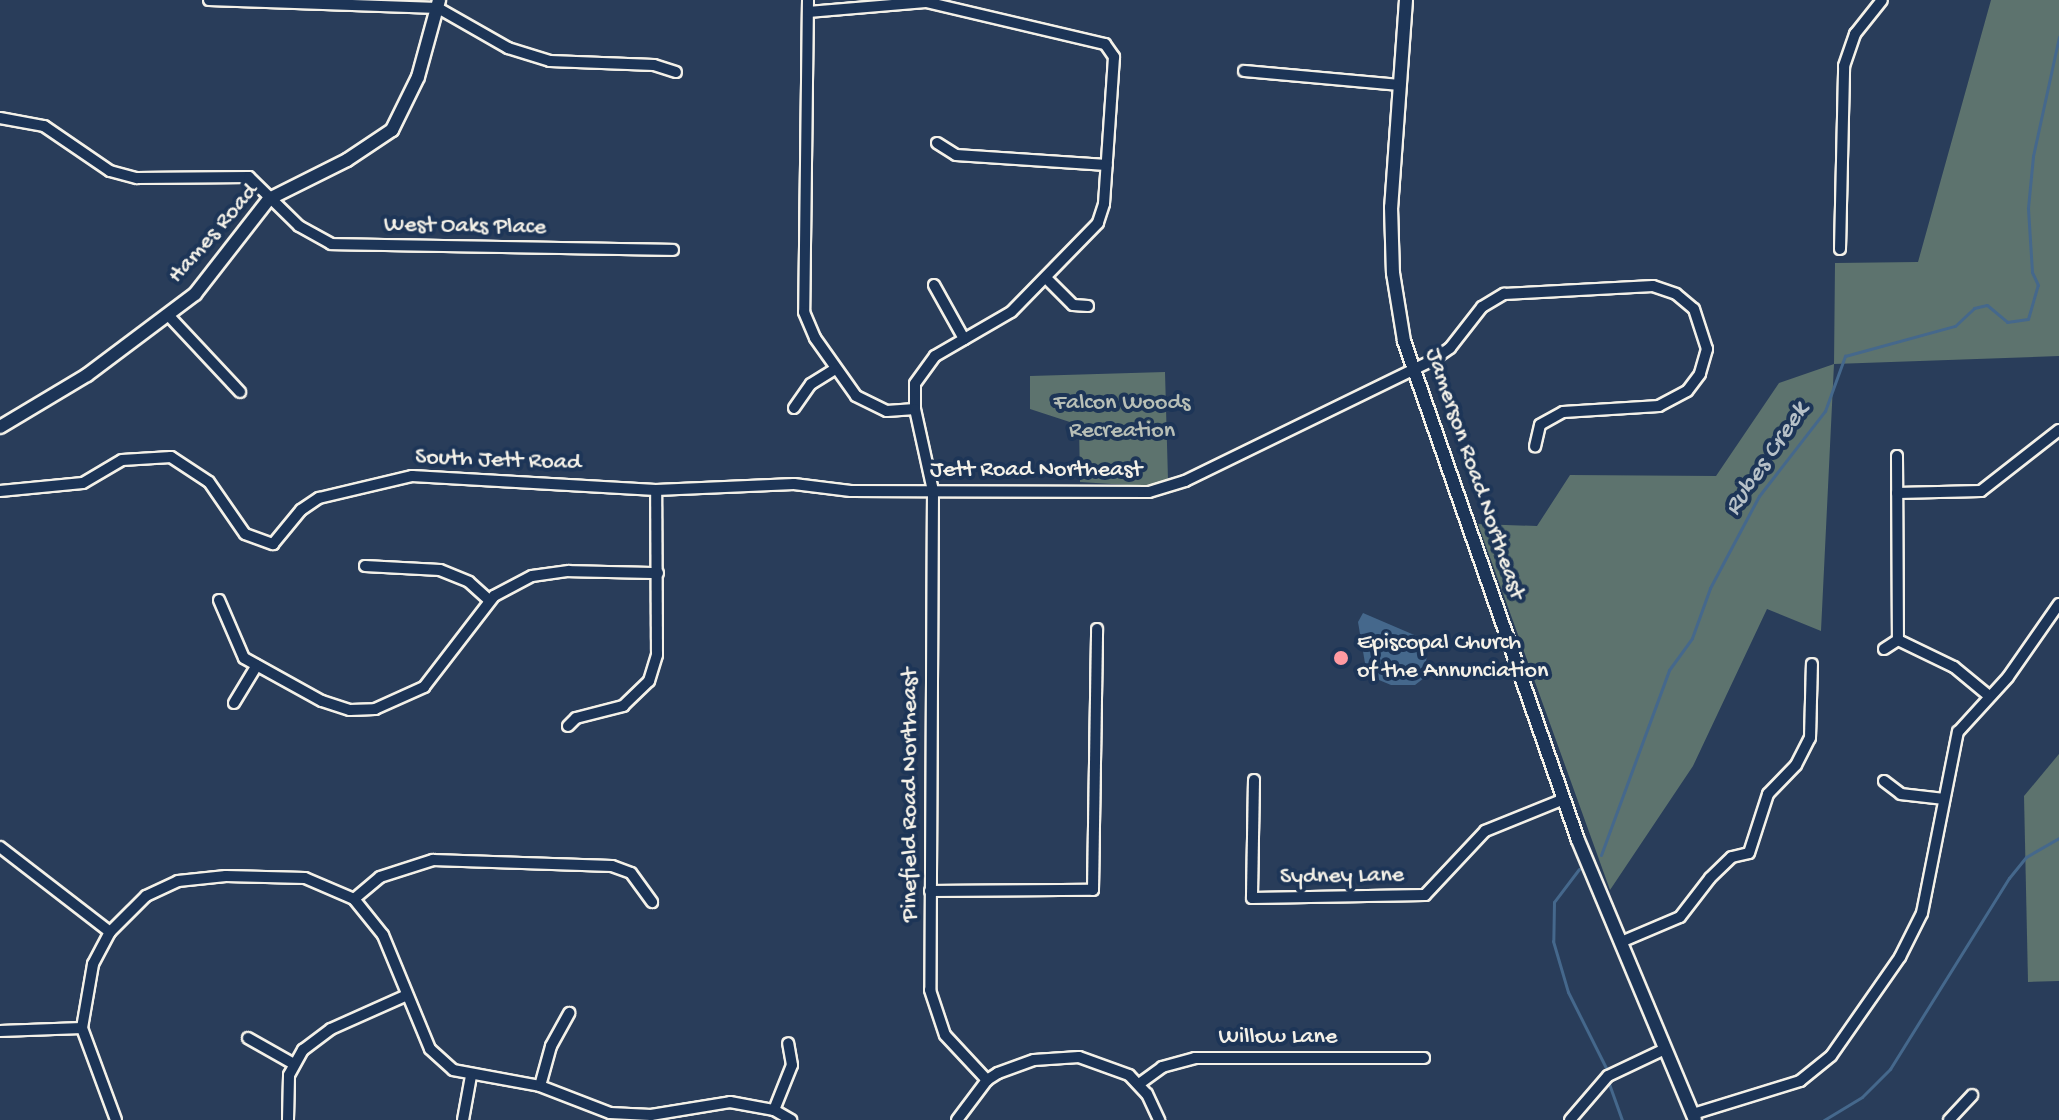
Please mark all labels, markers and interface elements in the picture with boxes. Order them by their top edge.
street label: Hames Road [163,178,265,290]
street label: West Oaks Place [384,211,546,243]
street label: Jamerson Road Northeast [1417,344,1531,604]
park label: Falcon Woods Recreation [1054,390,1190,446]
water label: Rubes Creek [1719,397,1817,523]
street label: South Jett Road [415,444,581,478]
street label: Jett Road Northeast [930,457,1142,485]
place label: Episcopal Church of the Annunciation [1357,630,1548,686]
marker: Episcopal Church of the Annunciation [1332,649,1350,667]
street label: Pinefield Road Northeast [897,668,925,922]
street label: Sydney Lane [1280,862,1404,892]
street label: Willow Lane [1219,1024,1337,1052]

